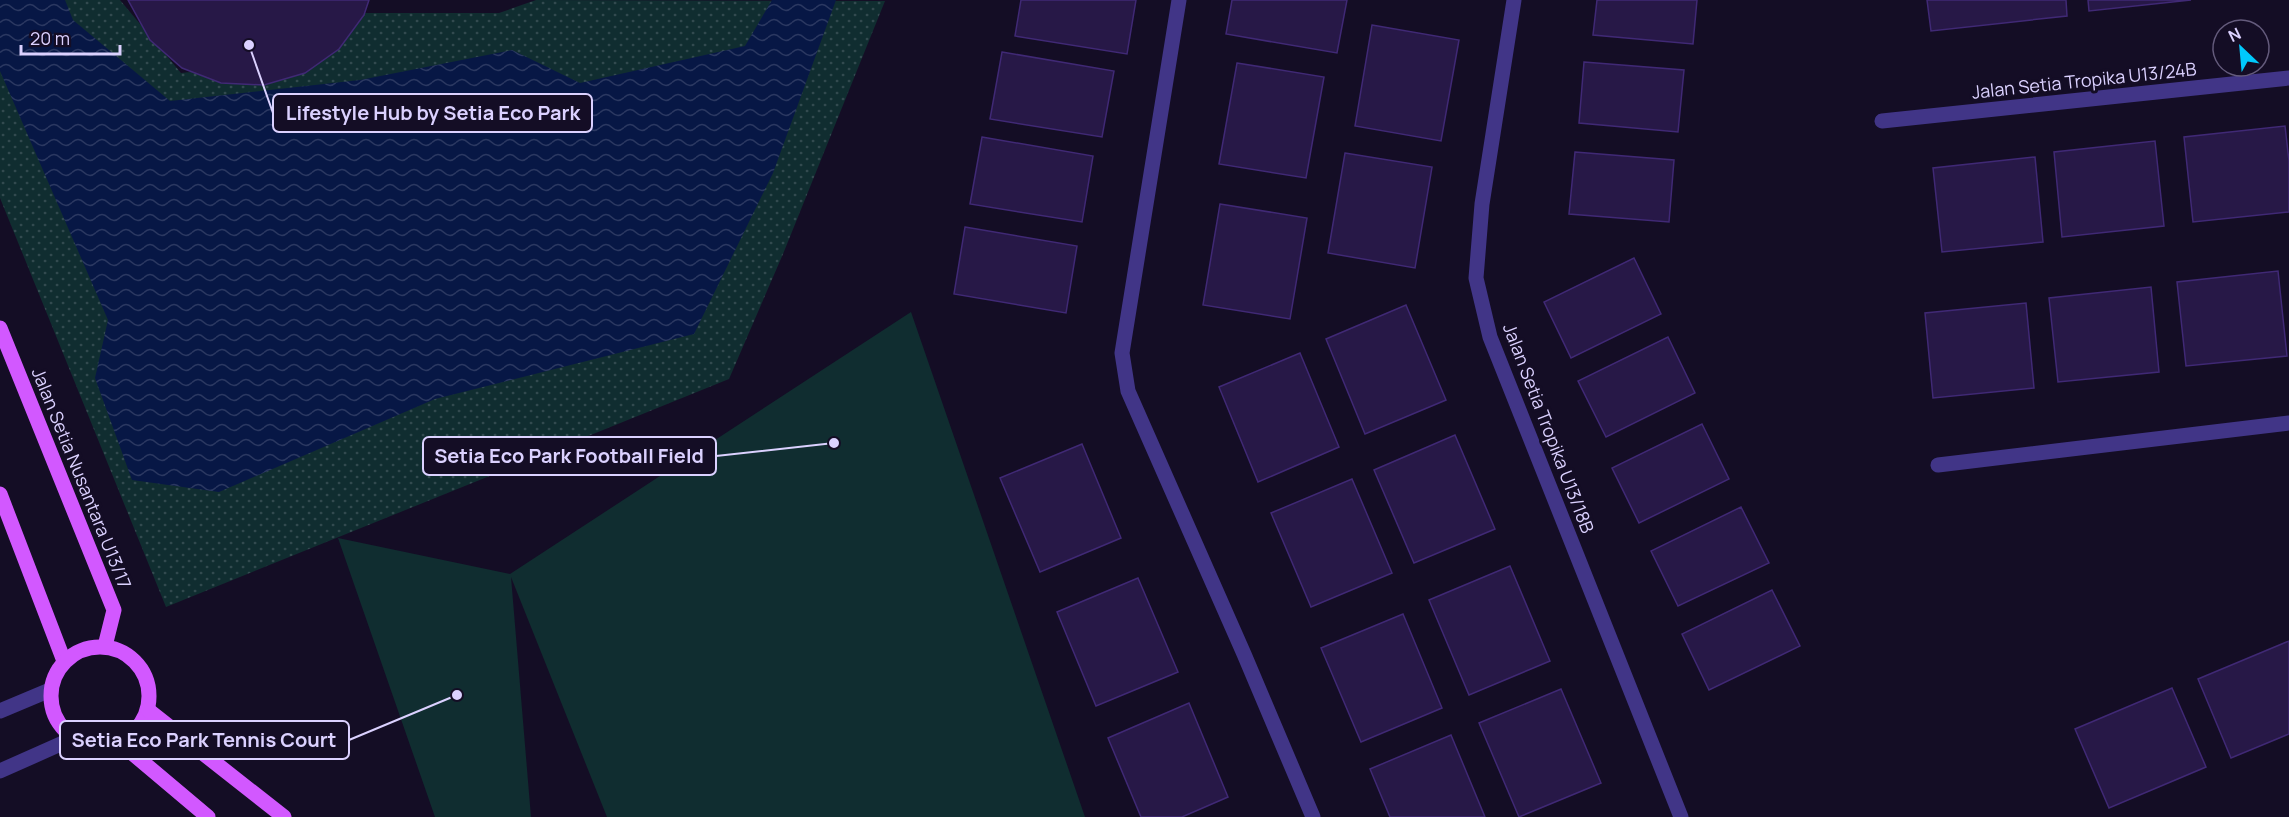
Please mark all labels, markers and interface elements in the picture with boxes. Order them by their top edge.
scale bar [21,18,120,56]
north arrow [2211,18,2271,78]
text: N [2224,22,2244,47]
text: 20 m [30,26,70,50]
street label: Jalan Setia Tropika U13/24B [1970,56,2198,104]
callout: Lifestyle Hub by Setia Eco Park [273,94,592,132]
text: Lifestyle Hub by Setia Eco Park [286,99,582,126]
street label: Jalan Setia Tropika U13/18B [1498,320,1600,536]
street label: Jalan Setia Nusantara U13/17 [27,364,137,592]
callout: Setia Eco Park Football Field [423,437,716,475]
text: Setia Eco Park Football Field [434,442,704,469]
callout: Setia Eco Park Tennis Court [60,721,349,759]
text: Setia Eco Park Tennis Court [71,726,337,753]

